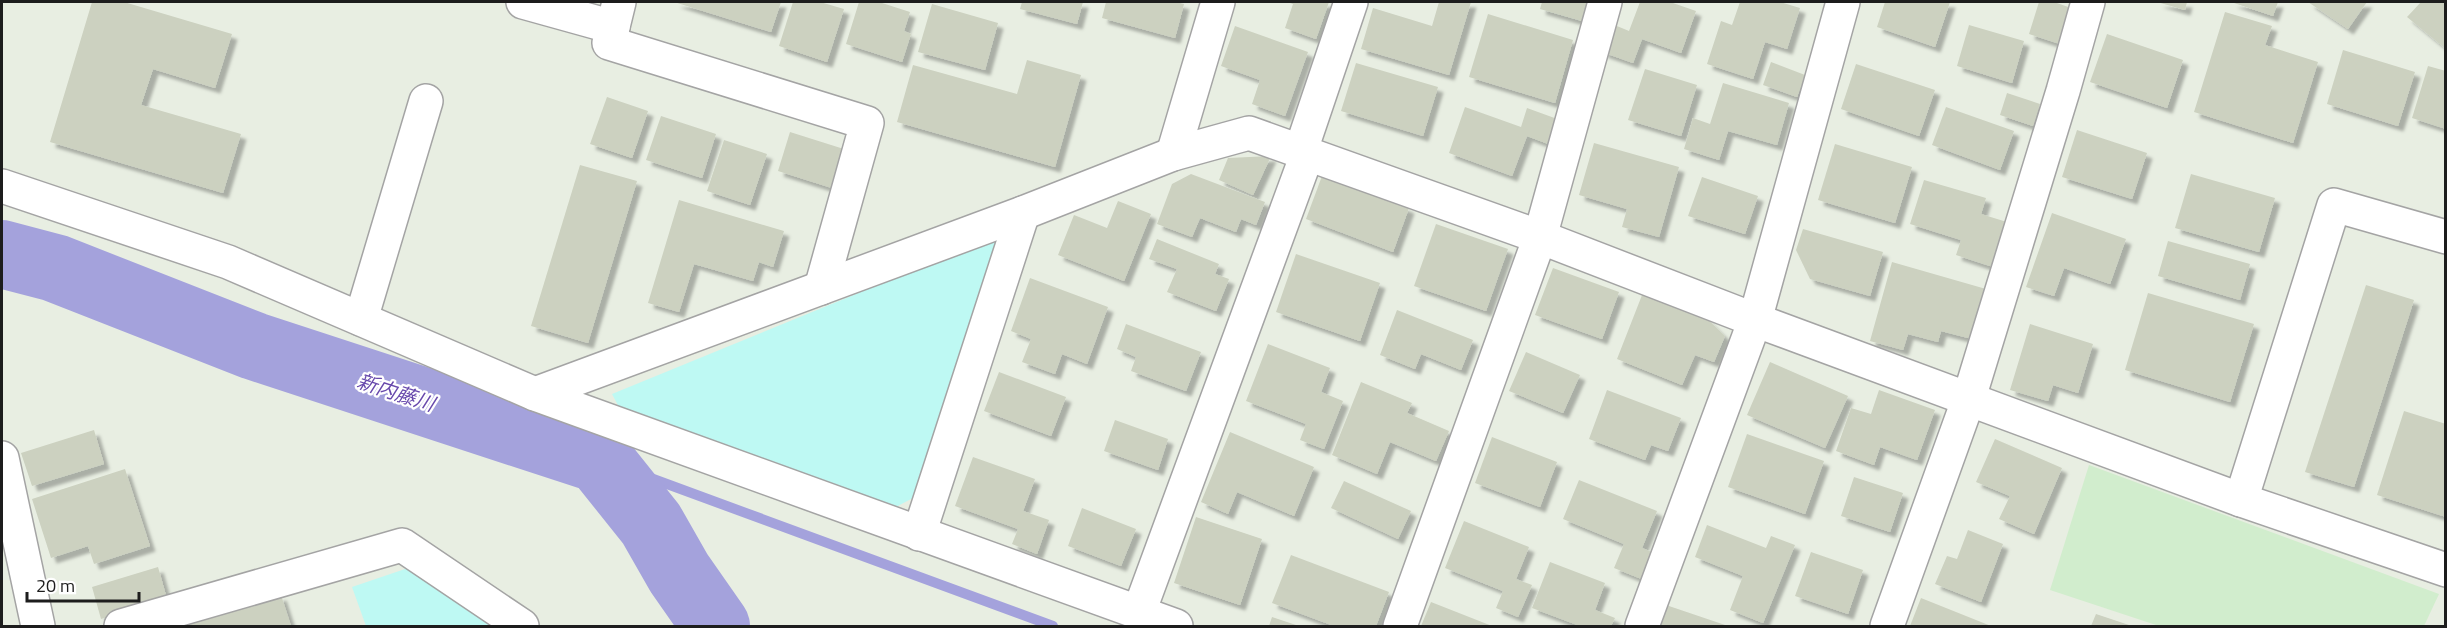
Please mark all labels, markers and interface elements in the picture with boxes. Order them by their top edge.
water label: 新内藤川 [353,365,441,420]
scale bar [27,565,140,603]
text: 20 m [36,572,75,599]

